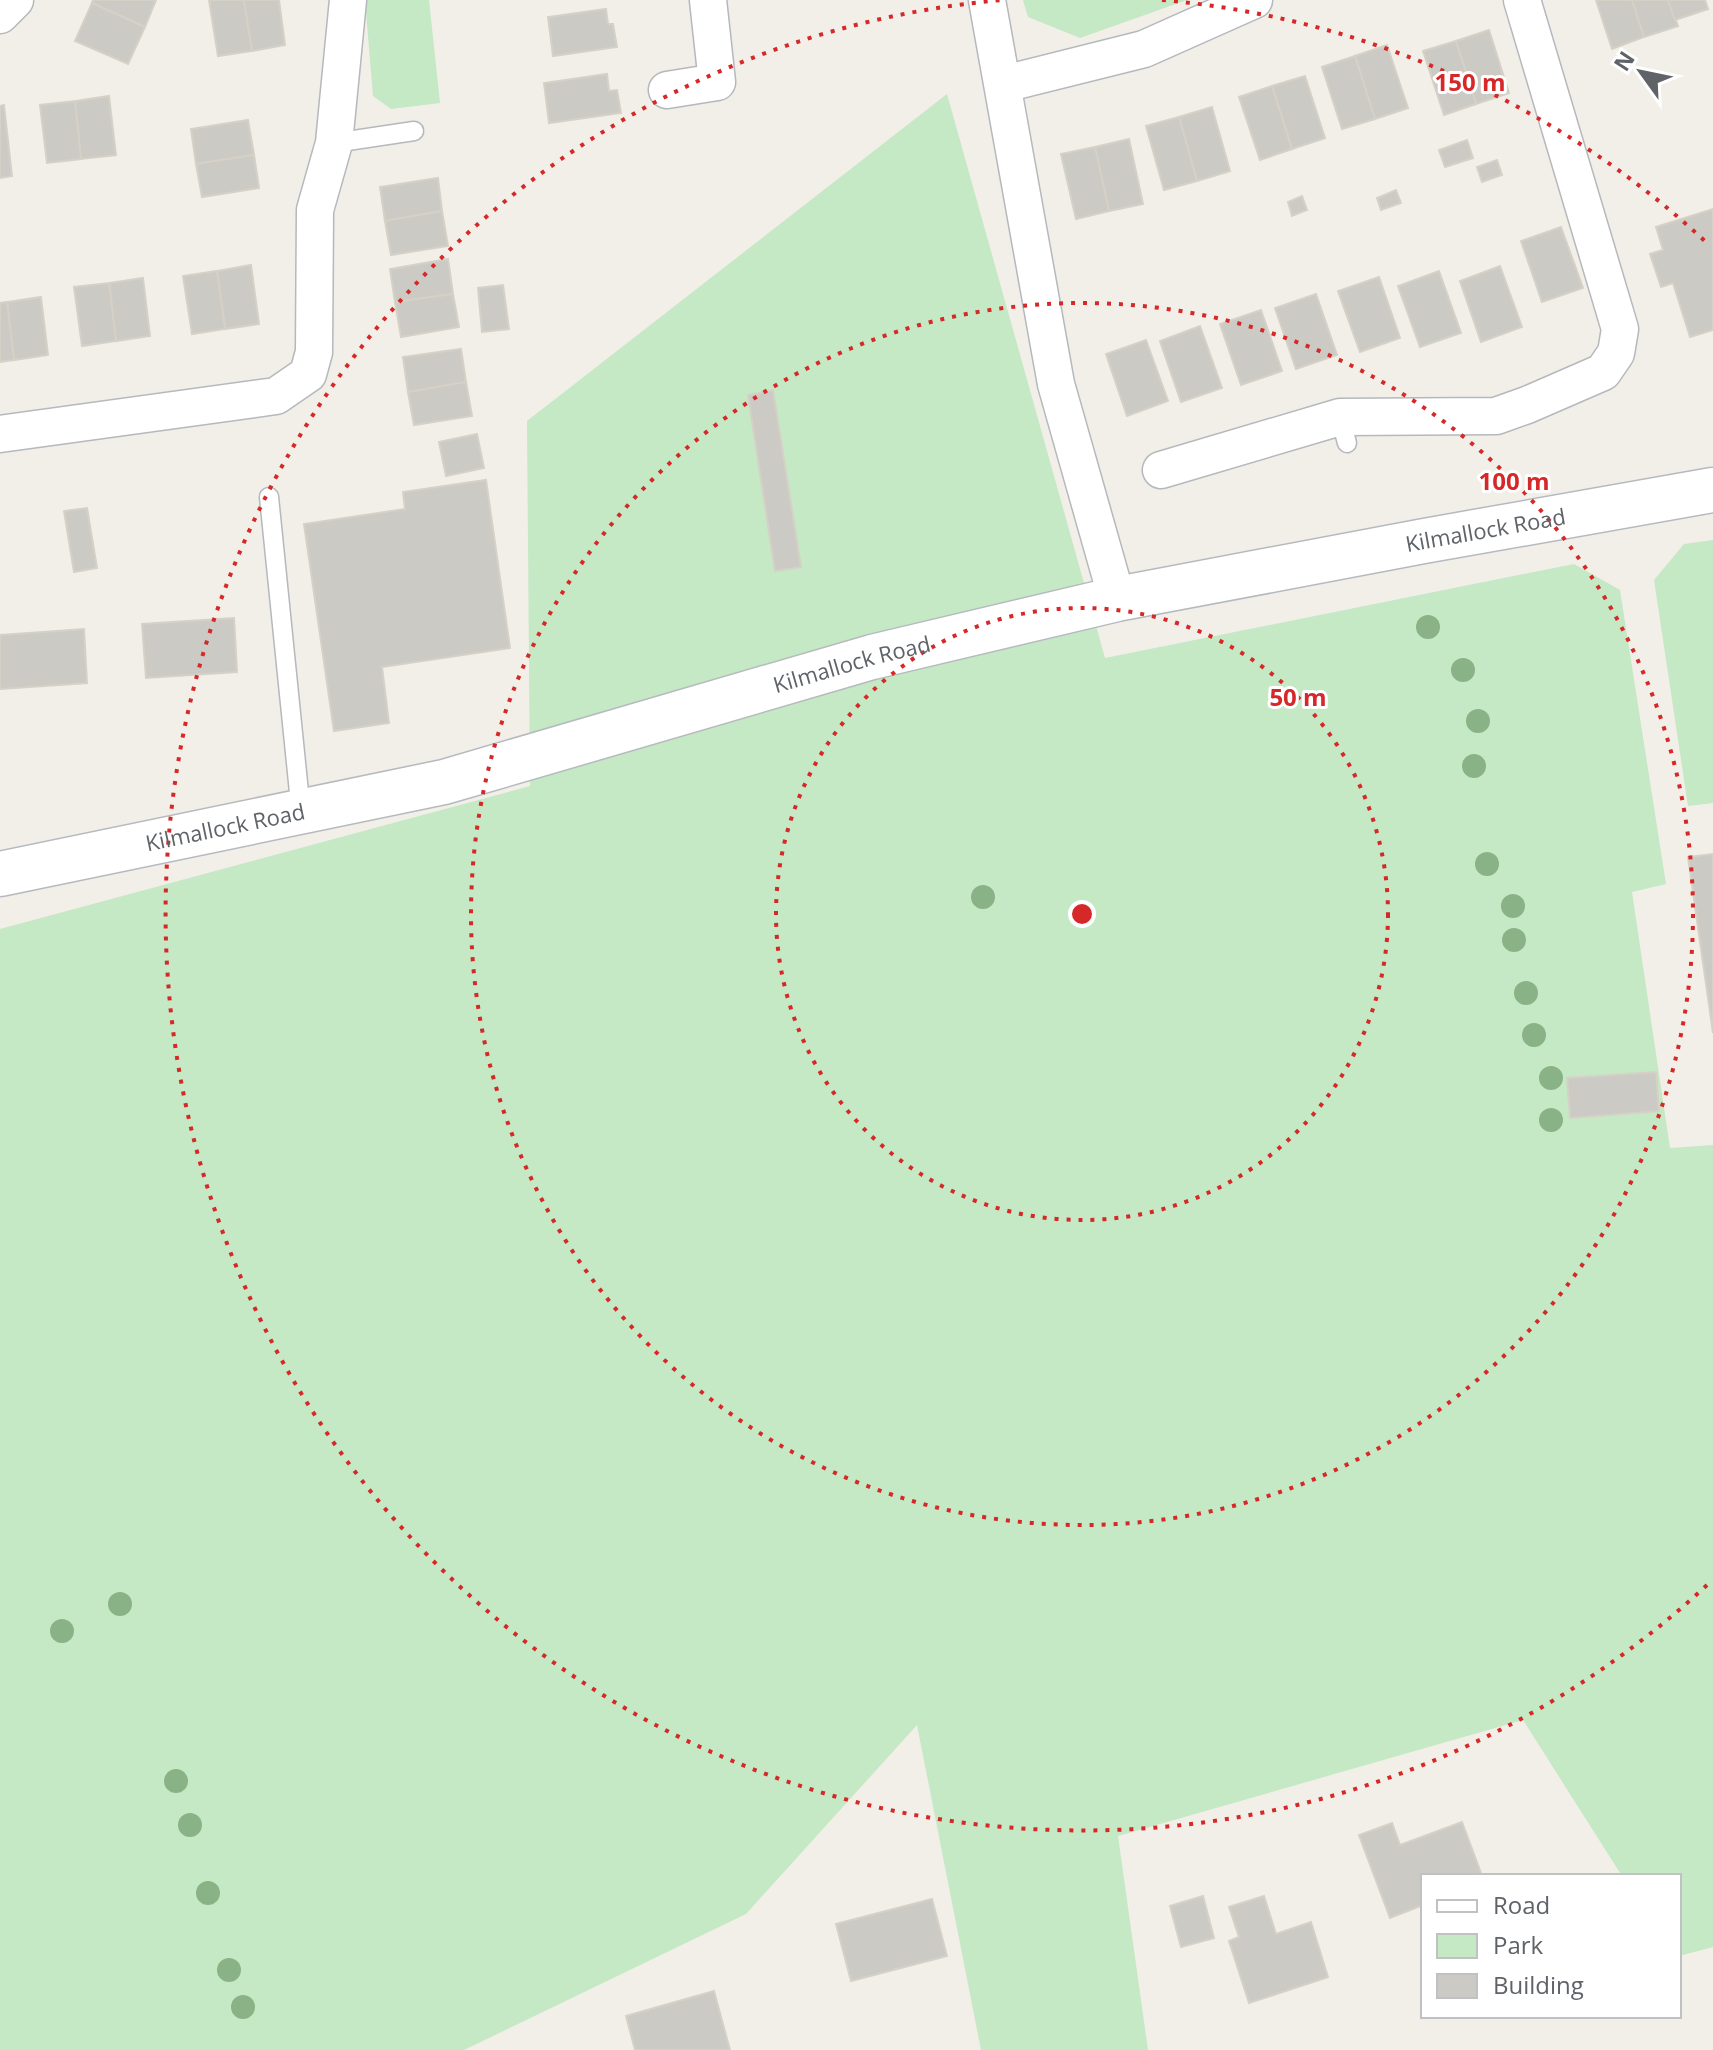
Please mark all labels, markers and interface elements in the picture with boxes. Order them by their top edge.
north arrow [1601,32,1681,112]
text: N [1606,45,1641,76]
text: 150 m [1435,65,1505,98]
text: 100 m [1479,464,1549,497]
street label: Kilmallock Road [1403,500,1568,558]
street label: Kilmallock Road [769,628,933,699]
text: 50 m [1269,680,1327,713]
street label: Kilmallock Road [143,795,307,857]
centre of rings [1068,900,1096,928]
legend [1421,1874,1681,2018]
text: Road [1493,1888,1550,1921]
text: Park [1493,1928,1544,1961]
text: Building [1493,1968,1584,2001]

